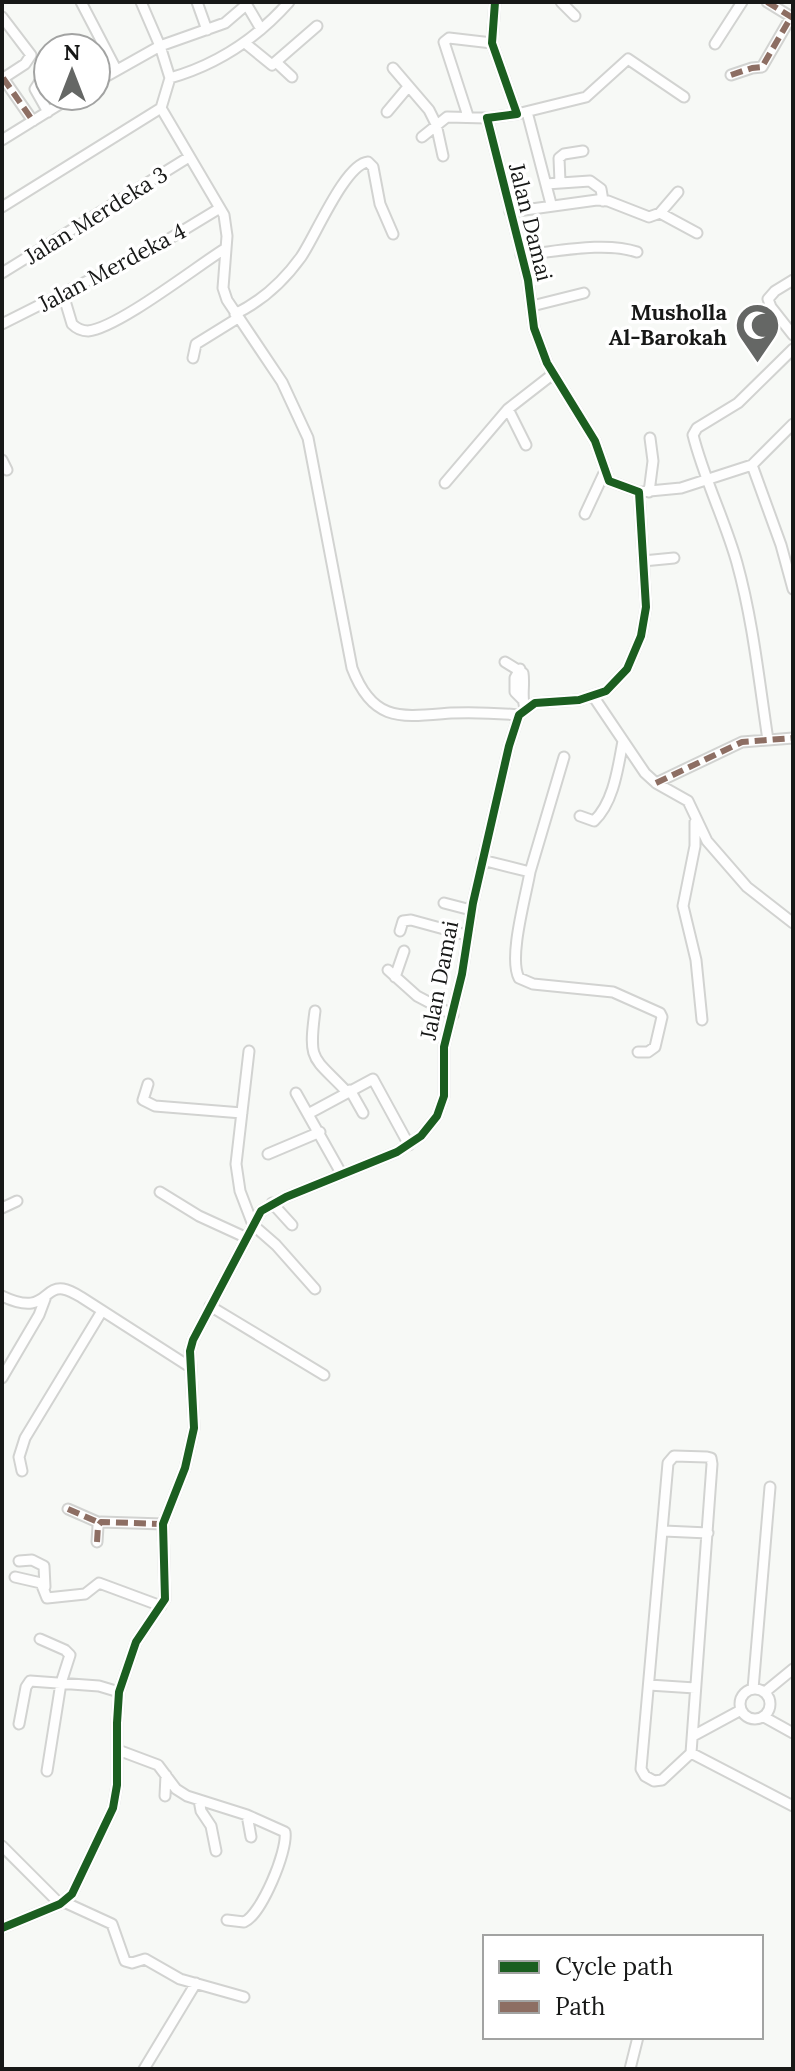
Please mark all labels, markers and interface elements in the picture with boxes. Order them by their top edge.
north arrow [32,32,112,112]
text: N [63,38,81,66]
street label: Jalan Damai [503,159,559,284]
street label: Jalan Merdeka 3 [18,160,173,271]
street label: Jalan Merdeka 4 [33,216,191,318]
place label: Musholla Al-Barokah [609,298,727,351]
mosque icon: Musholla Al-Barokah [734,301,782,364]
street label: Jalan Damai [414,918,464,1043]
legend [483,1935,763,2039]
text: Cycle path [555,1951,673,1982]
text: Path [555,1991,605,2022]

